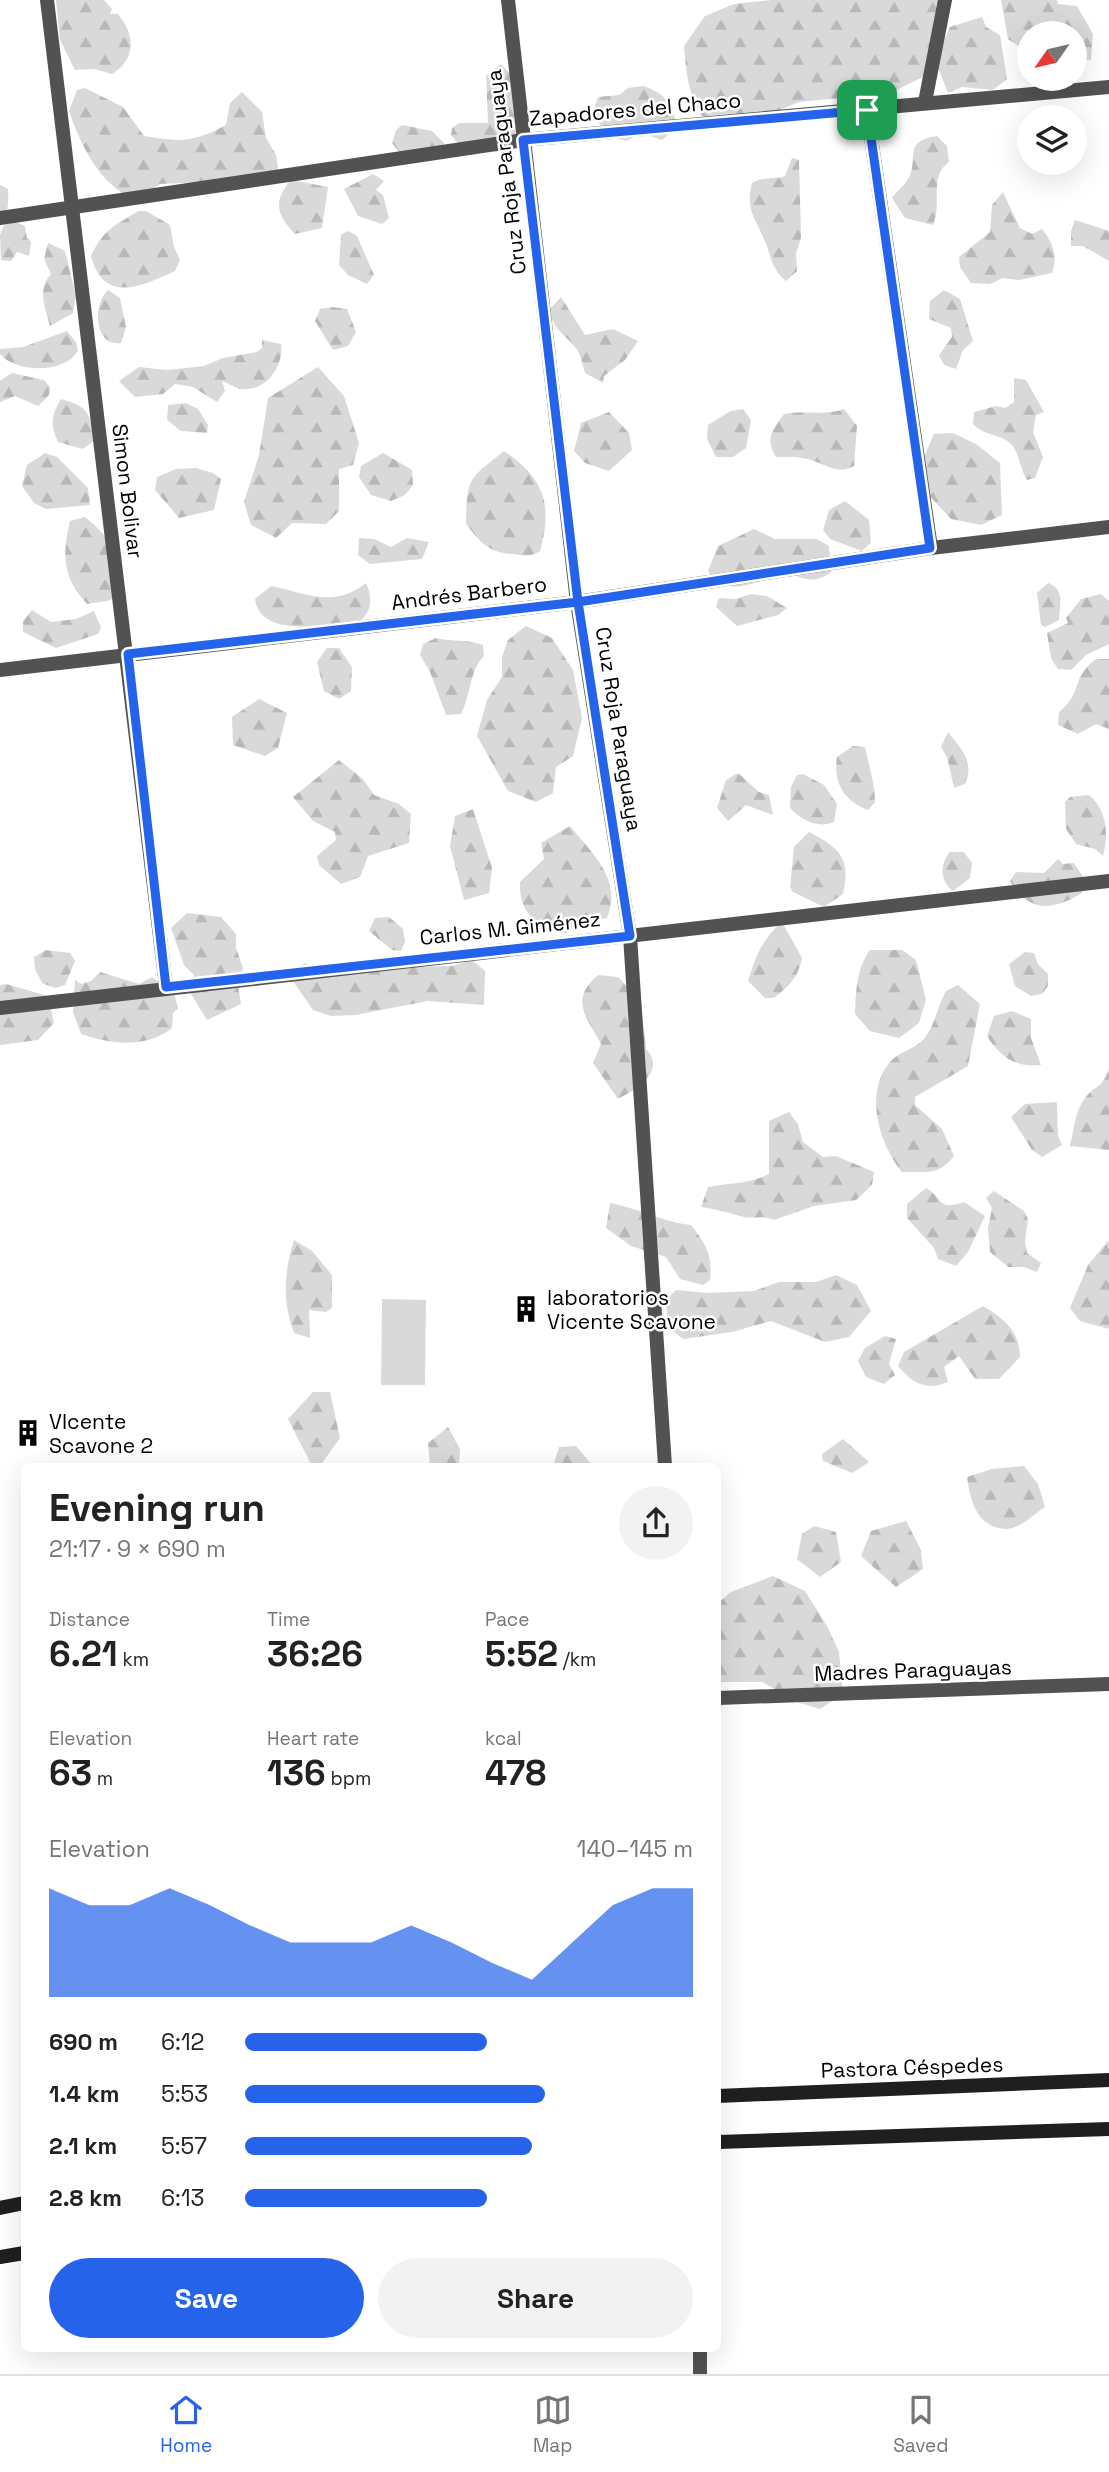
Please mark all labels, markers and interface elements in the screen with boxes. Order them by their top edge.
north arrow [1017,21,1087,91]
map controls [1017,21,1087,175]
street label: Cruz Roja Paraguaya [480,68,532,276]
pin [837,80,897,140]
street label: Zapadores del Chaco [528,86,742,132]
icon: arrive [848,91,886,129]
button: layers [1017,105,1087,175]
street label: Simon Bolivar [106,422,150,560]
street label: Andrés Barbero [390,570,548,616]
street label: Cruz Roja Paraguaya [590,625,648,833]
street label: Carlos M. Giménez [418,905,602,951]
place label: laboratorios Vicente Scavone [547,1284,716,1335]
building icon: laboratorios Vicente Scavone [511,1294,541,1324]
place label: VIcente Scavone 2 [49,1408,153,1459]
building icon: VIcente Scavone 2 [13,1418,43,1448]
text: Evening run [49,1484,265,1532]
button: share [619,1486,693,1560]
text: 21:17 · 9 × 690 m [49,1534,226,1564]
text: Distance [49,1607,130,1632]
text: Time [267,1607,310,1632]
text: Pace [485,1607,529,1632]
text: 6.21 [49,1632,118,1676]
text: 36:26 [267,1632,363,1676]
text: 5:52 [485,1632,558,1676]
text: km [118,1647,149,1672]
text: /km [558,1647,596,1672]
street label: Madres Paraguayas [814,1653,1012,1687]
text: Elevation [49,1726,132,1751]
text: Heart rate [267,1726,359,1751]
text: kcal [485,1726,522,1751]
text: 63 [49,1751,92,1795]
text: 136 [267,1751,326,1795]
text: 478 [485,1751,546,1795]
text: m [92,1766,113,1791]
text: bpm [326,1766,371,1791]
text: Elevation [49,1834,150,1864]
text: 140–145 m [577,1834,693,1864]
text: 690 m [49,2027,118,2057]
text: 6:12 [161,2027,204,2057]
street label: Pastora Céspedes [820,2050,1004,2084]
text: 1.4 km [49,2079,119,2109]
text: 5:53 [161,2079,208,2109]
text: 2.1 km [49,2131,117,2161]
text: 5:57 [161,2131,207,2161]
text: 2.8 km [49,2183,122,2213]
text: 6:13 [161,2183,204,2213]
button: Save [49,2258,364,2338]
button: Share [378,2258,693,2338]
tab: Home [160,2391,212,2458]
tab: Map [533,2391,572,2458]
tab: Saved [893,2391,949,2458]

